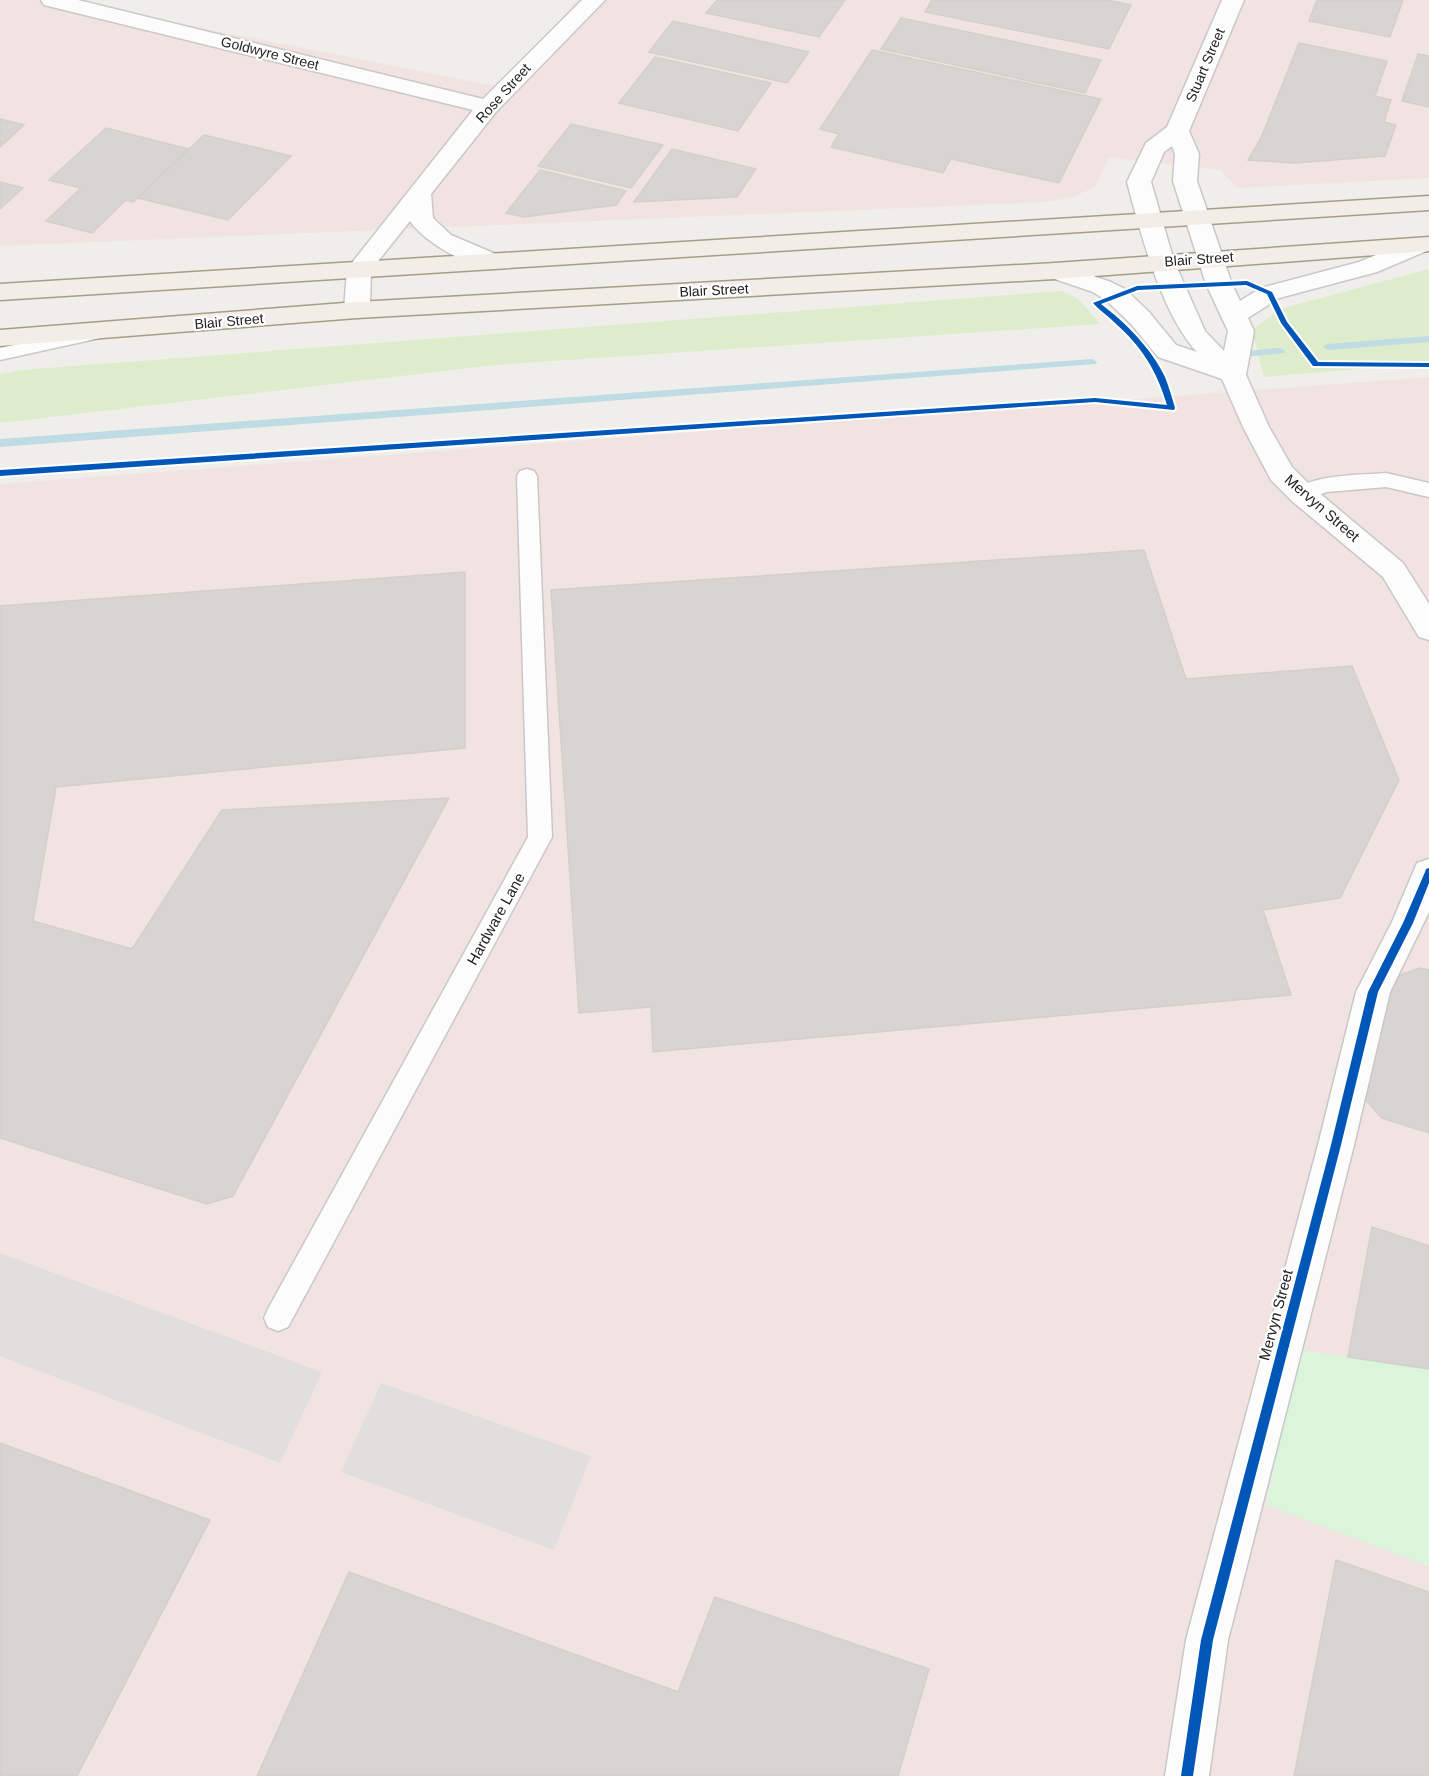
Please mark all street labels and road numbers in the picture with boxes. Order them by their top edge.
street label: Stuart Street [1182,26,1228,104]
street label: Goldwyre Street [219,33,321,73]
street label: Rose Street [472,60,534,126]
street label: Blair Street [1164,249,1234,269]
street label: Blair Street [679,280,749,300]
street label: Blair Street [194,310,264,332]
street label: Mervyn Street [1282,471,1364,545]
street label: Hardware Lane [463,870,528,968]
street label: Mervyn Street [1255,1267,1296,1362]

